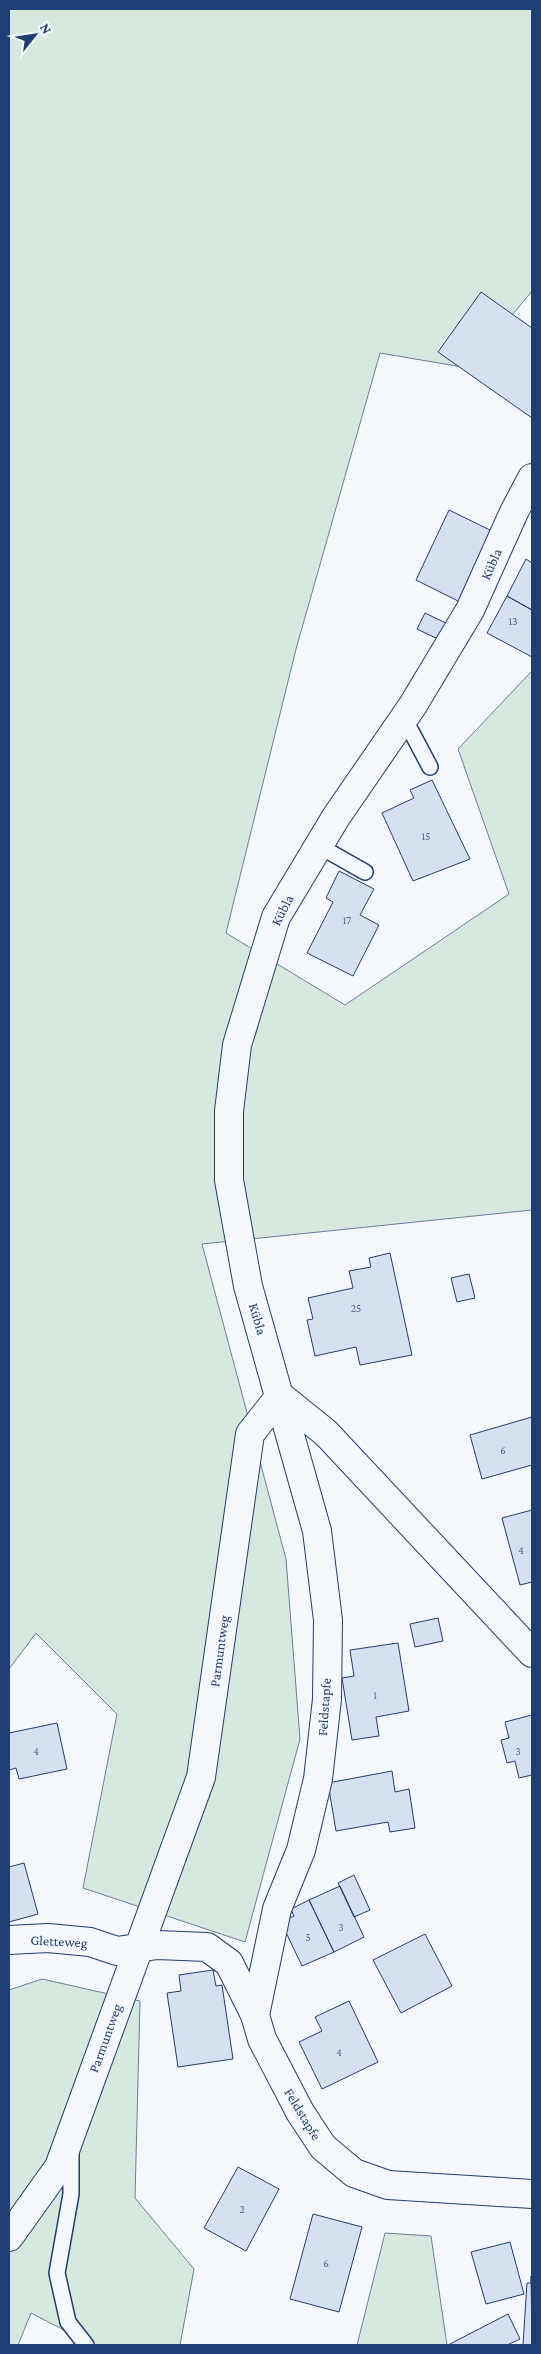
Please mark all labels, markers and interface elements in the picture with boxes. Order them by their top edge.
north arrow [10,10,60,60]
text: N [37,20,56,37]
street label: Kübla [477,545,505,582]
house number: 13 [509,615,517,627]
house number: 15 [422,830,430,842]
street label: Kübla [267,891,297,928]
house number: 17 [343,914,351,926]
street label: Kübla [246,1301,270,1337]
house number: 25 [351,1302,361,1314]
house number: 6 [500,1444,506,1456]
house number: 4 [518,1544,524,1556]
street label: Parmuntweg [206,1614,232,1688]
street label: Feldstapfe [314,1678,334,1736]
house number: 1 [373,1689,377,1701]
house number: 4 [33,1745,39,1757]
house number: 3 [515,1745,521,1757]
house number: 3 [338,1921,344,1933]
house number: 5 [305,1931,311,1943]
street label: Gletteweg [30,1932,88,1950]
street label: Parmuntweg [85,2001,125,2075]
house number: 4 [336,2046,342,2058]
street label: Feldstapfe [281,2085,325,2143]
house number: 2 [239,2203,245,2215]
house number: 6 [323,2257,329,2269]

